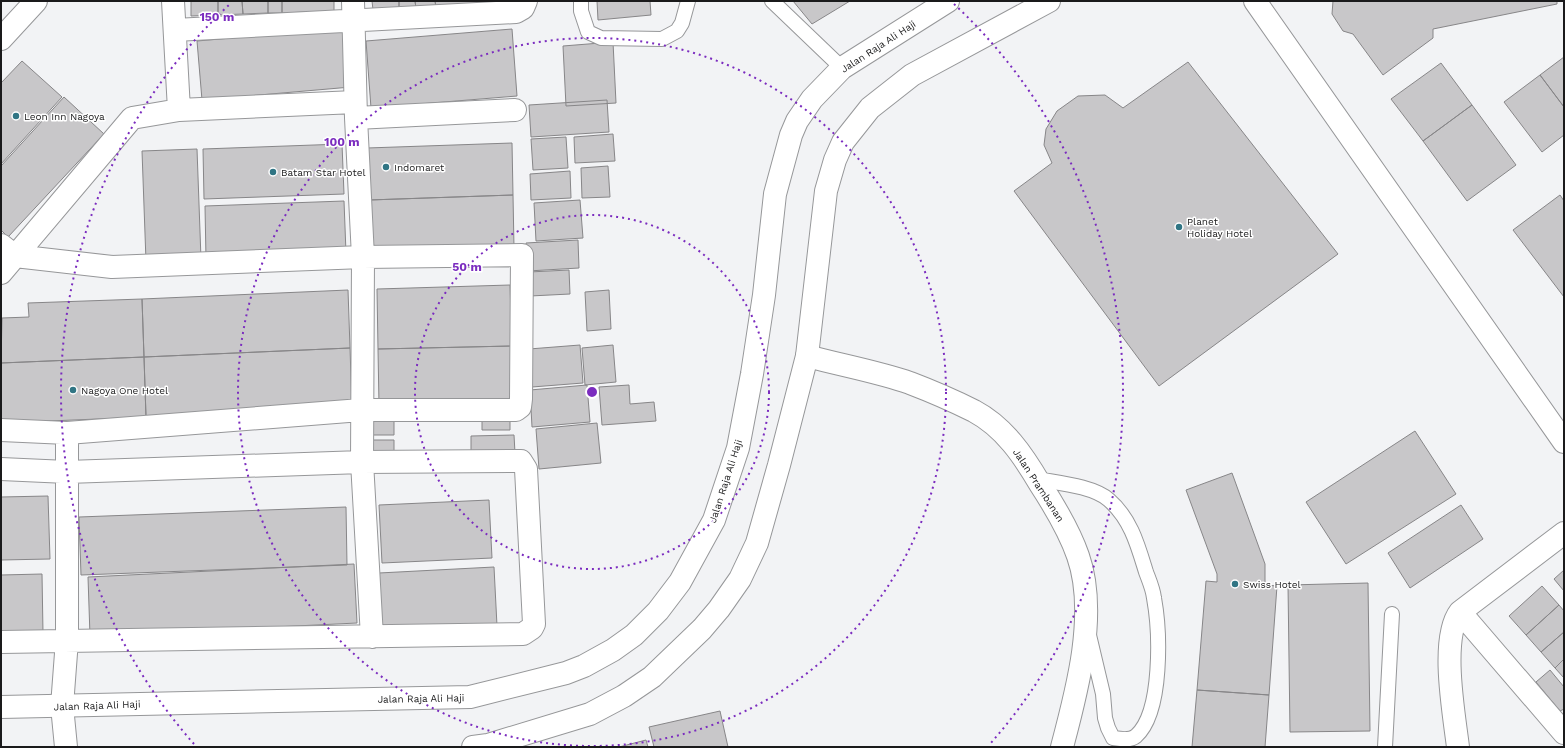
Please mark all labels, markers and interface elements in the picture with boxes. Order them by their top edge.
text: 150 m [200,10,234,24]
street label: Jalan Raja Ali Haji [839,18,918,75]
marker: Leon Inn Nagoya [11,111,21,121]
place label: Leon Inn Nagoya [24,111,105,122]
text: 100 m [324,135,360,149]
marker: Indomaret [381,162,391,172]
place label: Indomaret [394,162,445,173]
marker: Batam Star Hotel [268,167,278,177]
place label: Batam Star Hotel [281,167,366,178]
place label: Planet Holiday Hotel [1187,216,1252,239]
marker: Planet Holiday Hotel [1174,222,1184,232]
text: 50 m [452,260,482,274]
marker: Nagoya One Hotel [68,385,78,395]
place label: Nagoya One Hotel [81,385,168,396]
centre of rings [585,385,599,399]
street label: Jalan Raja Ali Haji [707,438,744,524]
street label: Jalan Prambanan [1011,447,1066,524]
marker: Swiss Hotel [1230,579,1240,589]
place label: Swiss Hotel [1243,579,1301,590]
street label: Jalan Raja Ali Haji [377,692,465,705]
street label: Jalan Raja Ali Haji [53,698,141,713]

